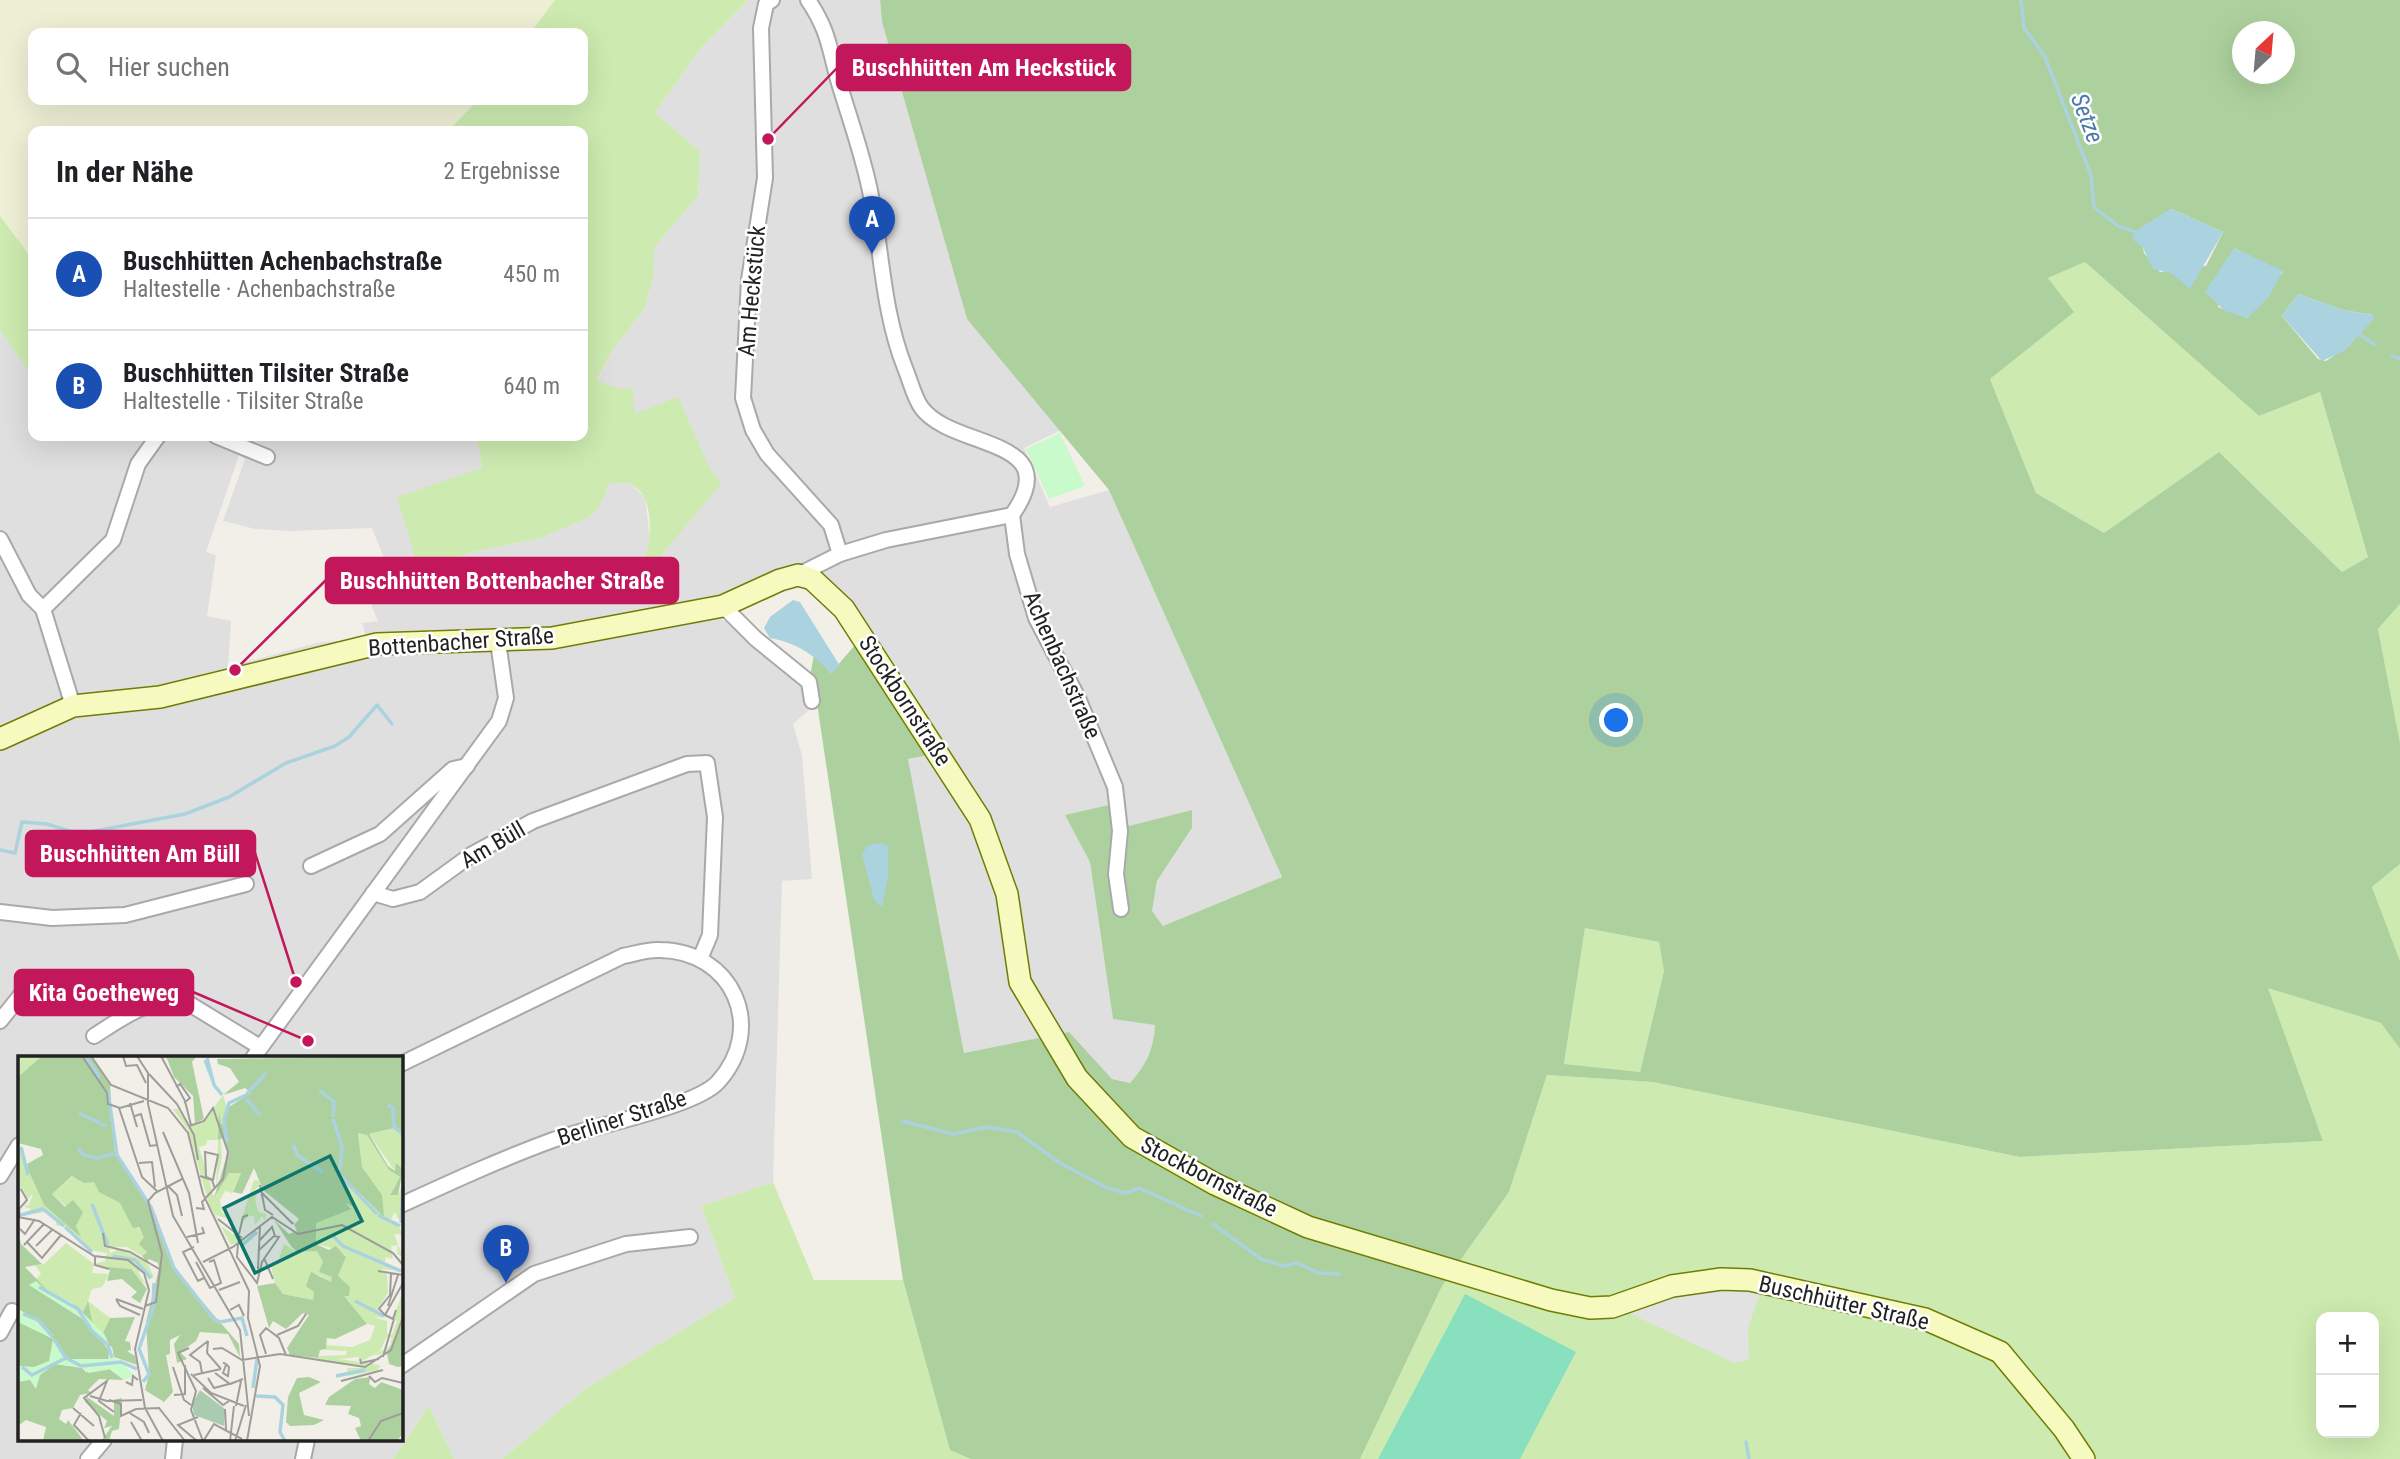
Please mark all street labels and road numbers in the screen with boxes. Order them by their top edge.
street label: Am Heckstück [733,224,771,358]
street label: Achenbachstraße [1017,587,1107,743]
street label: Bottenbacher Straße [367,622,555,662]
street label: Stockbornstraße [853,631,957,771]
street label: Am Büll [456,816,530,874]
street label: Berliner Straße [554,1084,690,1152]
street label: Stockbornstraße [1136,1131,1282,1223]
street label: Buschhütter Straße [1756,1270,1932,1336]

